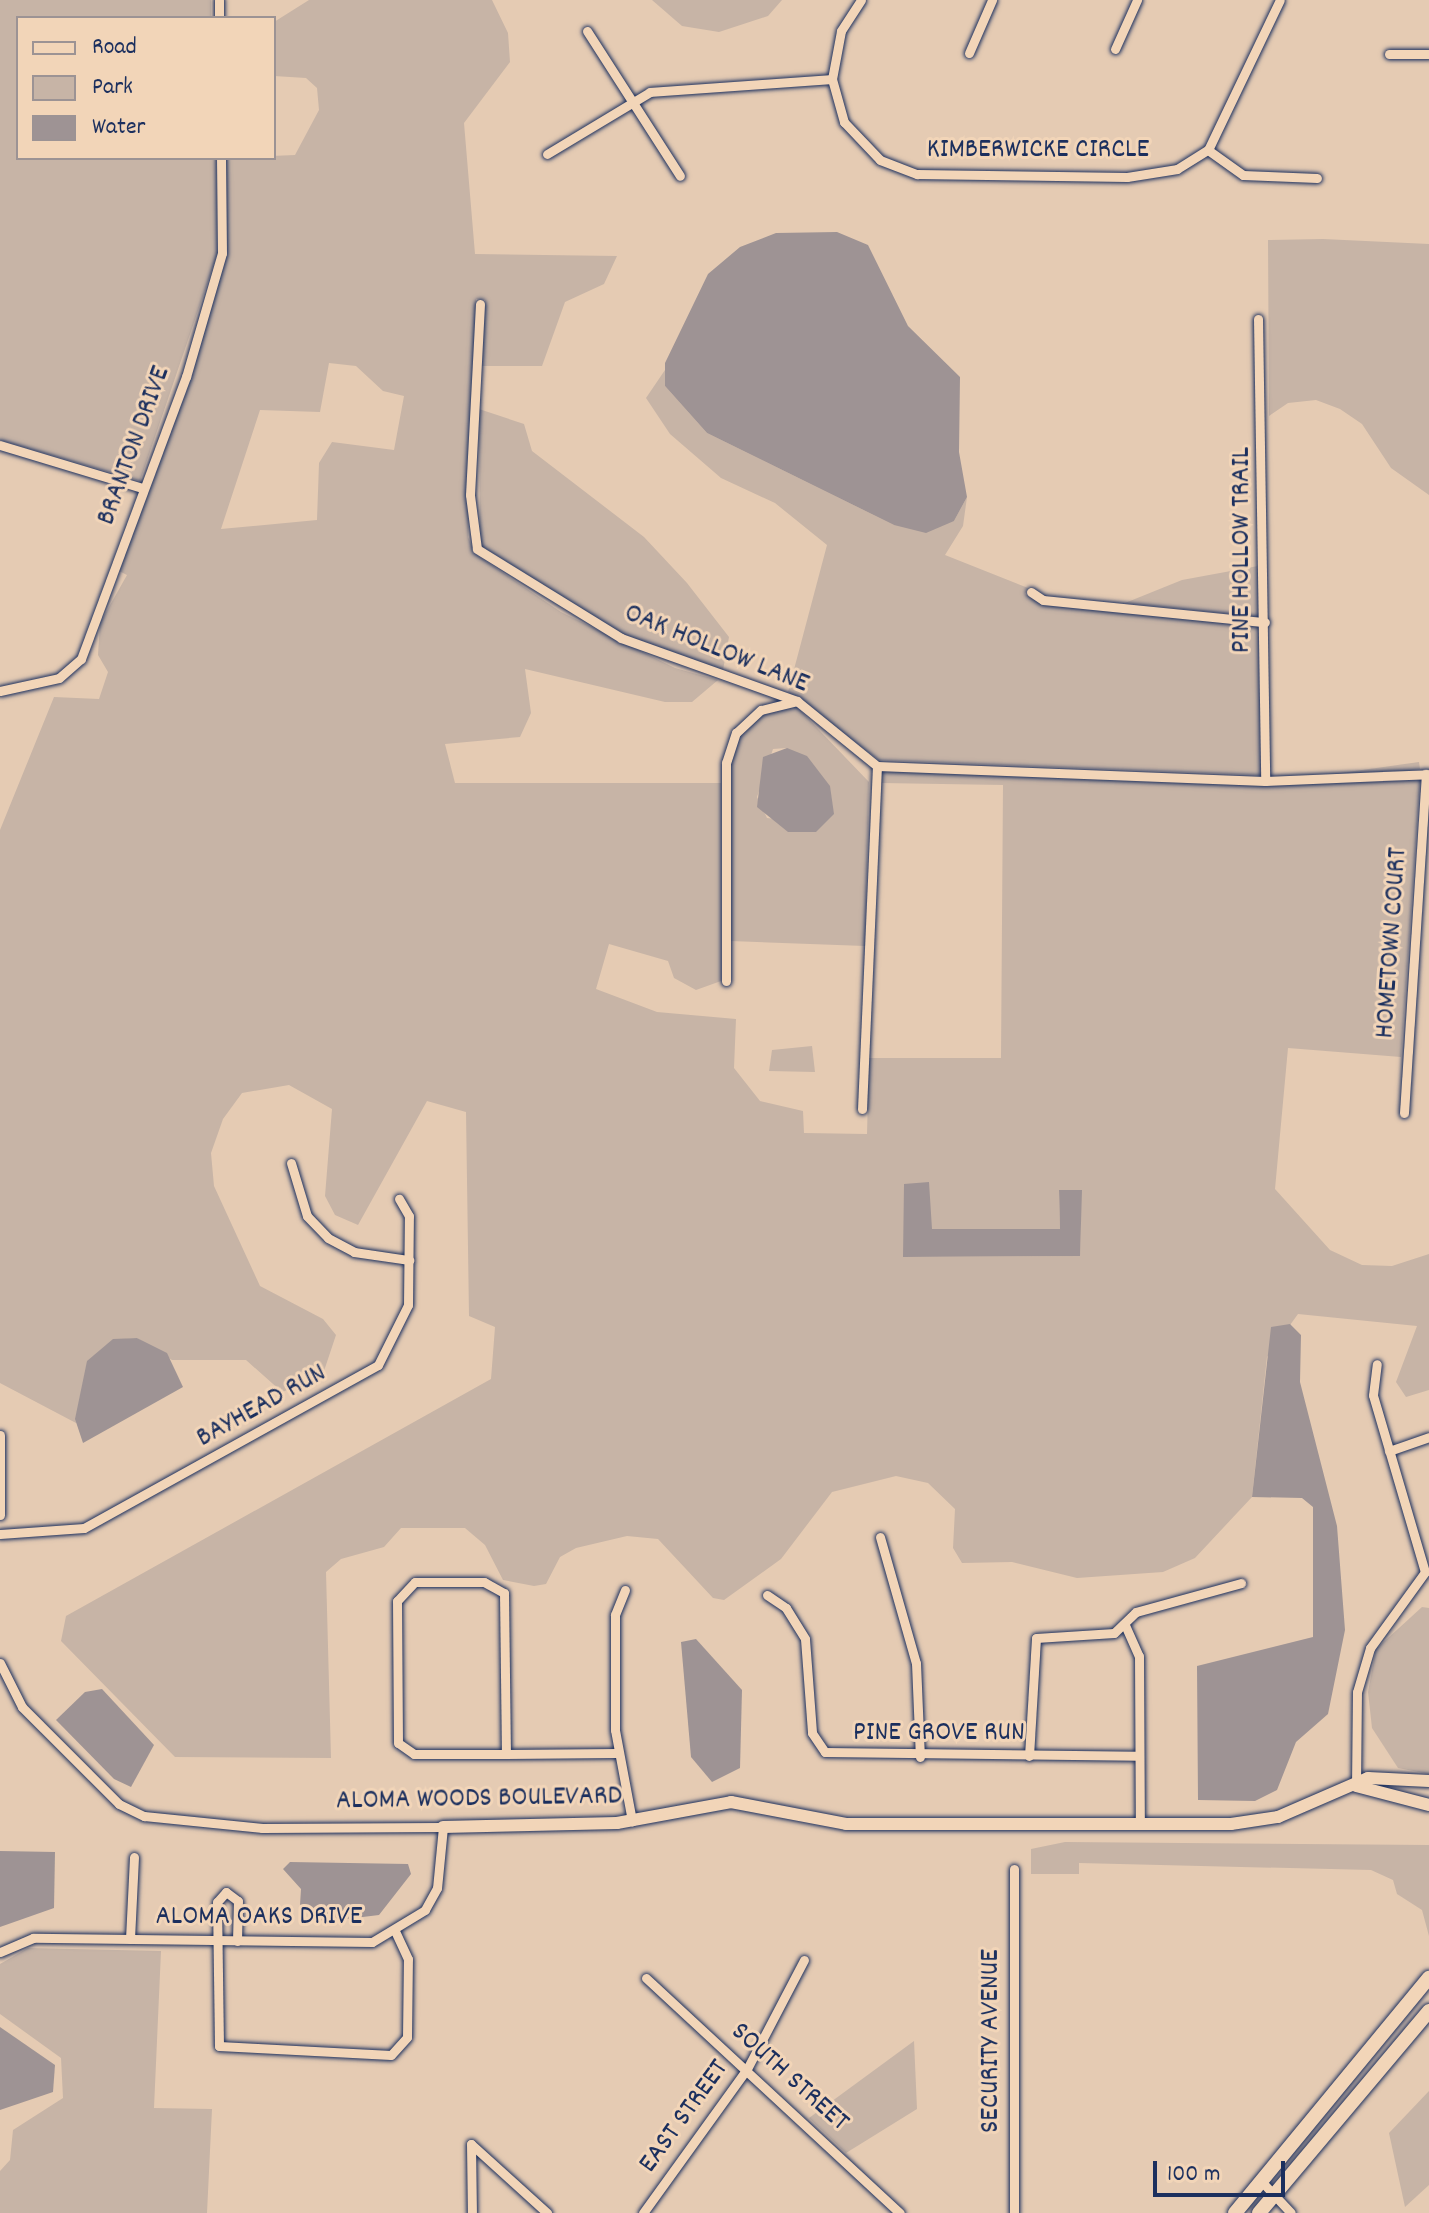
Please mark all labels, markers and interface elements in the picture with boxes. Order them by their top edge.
legend [16,16,276,160]
text: Road [92,31,137,65]
text: Park [92,71,133,105]
text: Water [92,111,145,145]
street label: KIMBERWICKE CIRCLE [927,134,1149,168]
street label: BRANTON DRIVE [91,362,179,530]
street label: PINE HOLLOW TRAIL [1226,447,1260,653]
street label: OAK HOLLOW LANE [619,598,813,702]
street label: HOMETOWN COURT [1370,846,1416,1040]
street label: BAYHEAD RUN [191,1358,333,1456]
street label: PINE GROVE RUN [853,1717,1025,1751]
street label: ALOMA WOODS BOULEVARD [336,1781,622,1819]
street label: ALOMA OAKS DRIVE [156,1901,362,1935]
street label: SECURITY AVENUE [975,1949,1009,2133]
street label: SOUTH STREET [723,2016,855,2140]
street label: EAST STREET [633,2054,737,2180]
scale bar [1157,2145,1289,2195]
text: 100 m [1167,2158,1220,2192]

